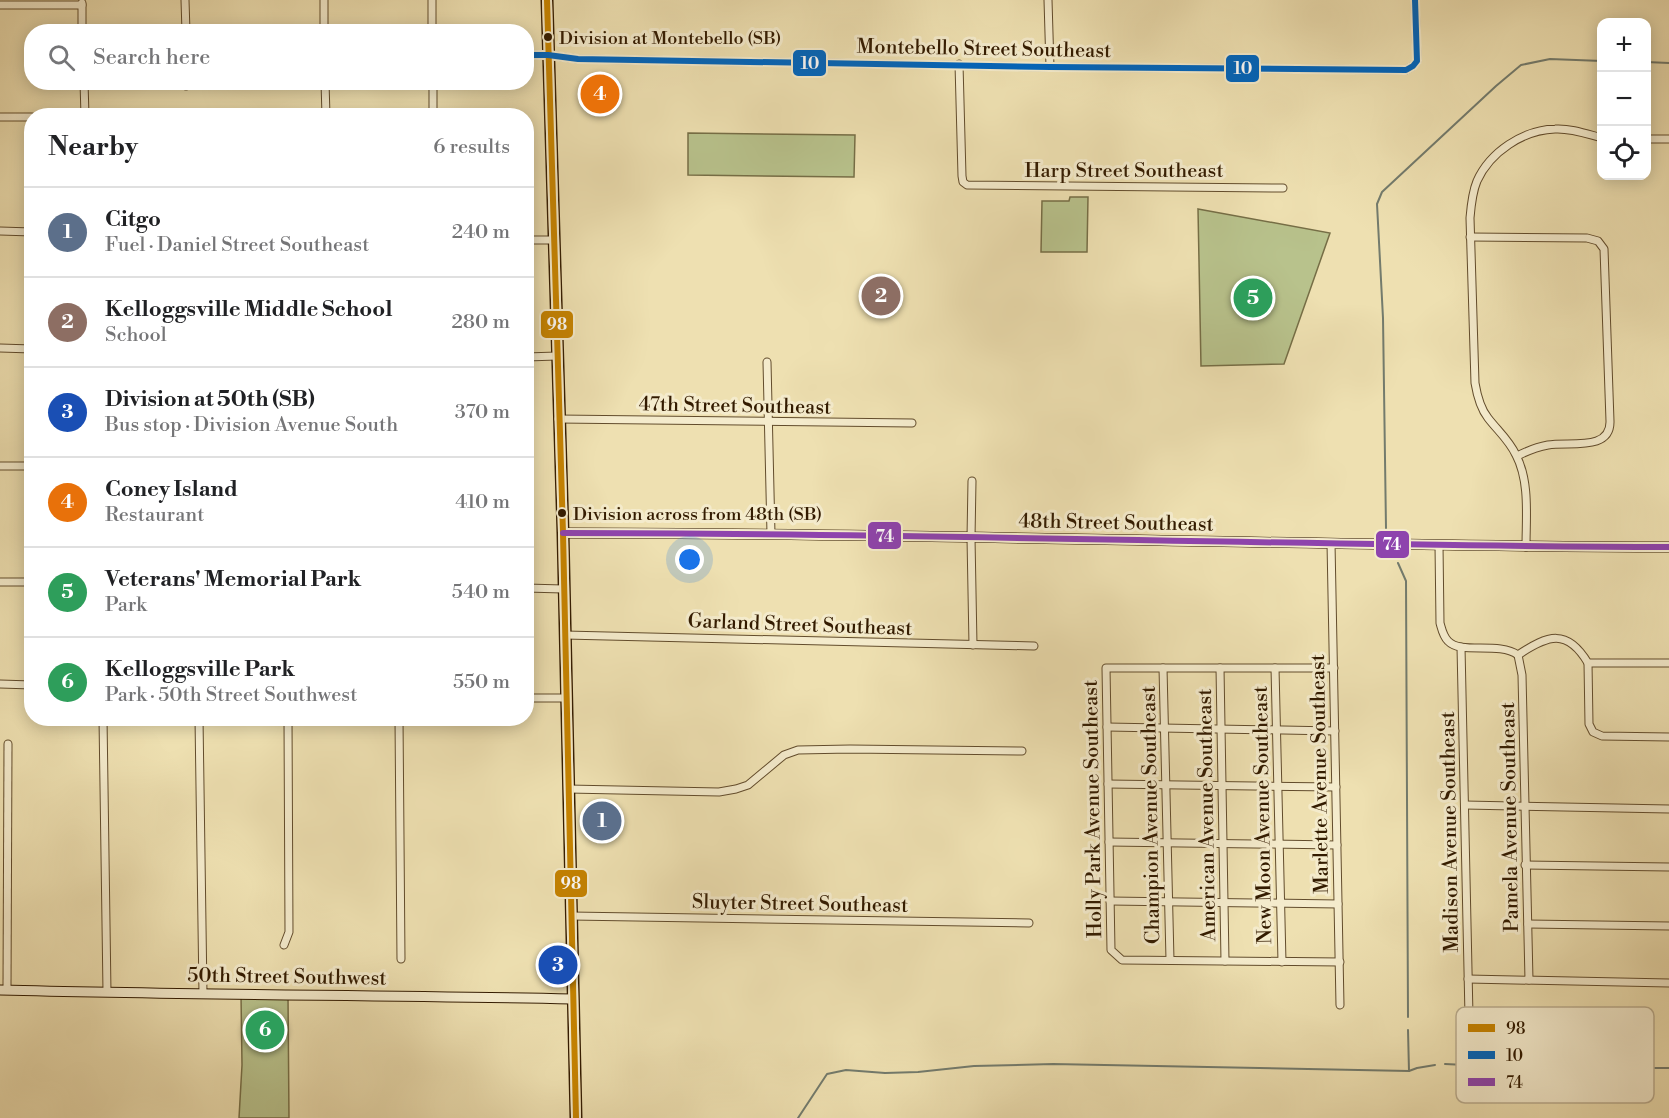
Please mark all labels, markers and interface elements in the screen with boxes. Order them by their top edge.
map controls [1597,18,1651,180]
button: + [1597,18,1651,72]
search box [24,24,534,90]
place label: Division at Montebello (SB) [559,27,781,50]
marker: Division at Montebello (SB) [542,31,554,43]
street label: Montebello Street Southeast [856,35,1111,64]
icon: search [45,41,78,74]
text: Search here [93,44,210,71]
line badge: 10 [792,49,827,77]
text: 10 [801,54,819,74]
line badge: 10 [1225,54,1260,83]
text: 10 [1234,59,1252,79]
pin: 4 [580,72,620,116]
button: − [1597,72,1651,126]
button: locate [1597,126,1651,180]
text: Nearby [48,131,138,163]
text: 6 results [433,135,510,160]
street label: Harp Street Southeast [1024,159,1224,184]
text: Citgo [105,206,161,233]
text: 1 [63,220,72,245]
text: 240 m [452,220,510,245]
text: Fuel · Daniel Street Southeast [105,233,369,258]
pin: 2 [862,274,900,318]
pin: 5 [1234,276,1272,320]
text: Kelloggsville Middle School [105,296,393,323]
text: 2 [61,310,74,335]
text: 280 m [451,310,510,335]
line badge: 98 [540,310,574,339]
text: 98 [547,315,567,335]
text: School [105,323,167,348]
text: Division at 50th (SB) [105,386,315,413]
street label: 47th Street Southeast [638,392,831,421]
text: 3 [61,400,74,425]
text: 370 m [455,400,510,425]
text: Bus stop · Division Avenue South [105,413,398,438]
text: Coney Island [105,476,238,503]
text: 4 [61,490,74,515]
text: 410 m [455,490,510,515]
text: Restaurant [105,503,204,528]
place label: Division across from 48th (SB) [573,503,822,526]
marker: Division across from 48th (SB) [556,507,568,519]
street label: 48th Street Southeast [1018,509,1214,538]
line badge: 74 [867,521,902,550]
text: 74 [875,527,895,547]
line badge: 74 [1375,530,1410,559]
text: 74 [1382,535,1402,555]
your location [675,545,704,574]
text: Veterans' Memorial Park [105,566,361,593]
text: 5 [61,580,74,605]
text: 540 m [452,580,510,605]
text: Park [105,593,147,618]
street label: Garland Street Southeast [687,609,913,642]
street label: Marlette Avenue Southeast [1306,654,1335,894]
text: Kelloggsville Park [105,656,295,683]
text: 6 [61,670,74,695]
text: 550 m [453,670,510,695]
street label: Holly Park Avenue Southeast [1079,680,1108,938]
text: Park · 50th Street Southwest [105,683,357,708]
street label: Champion Avenue Southeast [1137,686,1166,944]
street label: New Moon Avenue Southeast [1249,686,1278,944]
street label: American Avenue Southeast [1193,688,1222,943]
street label: Pamela Avenue Southeast [1496,702,1525,932]
street label: Madison Avenue Southeast [1436,711,1465,953]
pin: 1 [582,798,622,844]
line badge: 98 [554,869,588,898]
text: 98 [561,874,581,894]
street label: Sluyter Street Southeast [692,890,908,919]
pin: 3 [538,942,578,988]
street label: 50th Street Southwest [187,963,387,992]
legend [1456,1007,1654,1103]
pin: 6 [246,1008,284,1052]
text: 98 [1506,1019,1526,1039]
text: 10 [1506,1046,1523,1066]
text: 74 [1506,1073,1523,1093]

